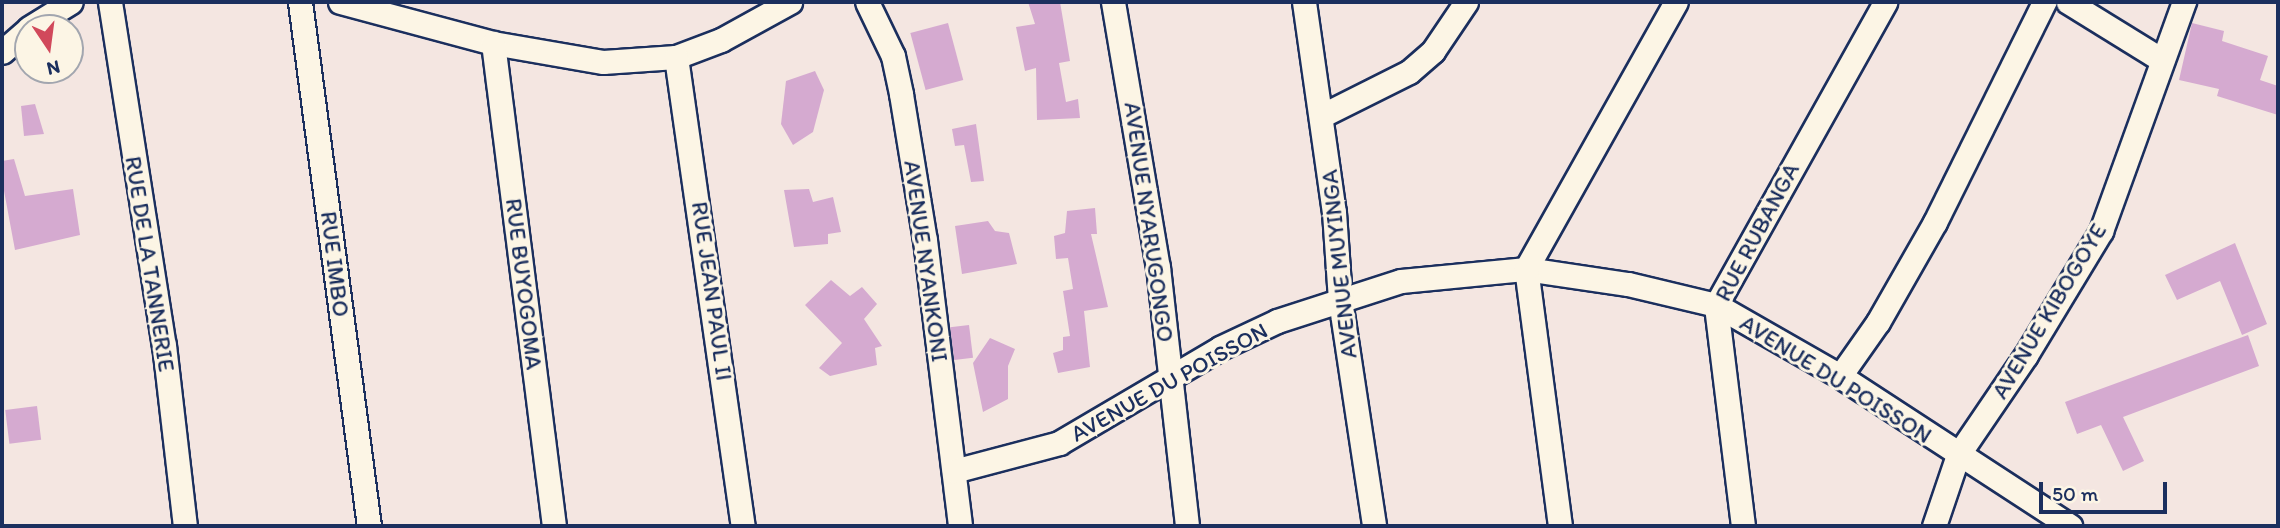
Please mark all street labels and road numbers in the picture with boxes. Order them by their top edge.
street label: AVENUE NYARUGONGO [1118,100,1180,344]
street label: RUE DE LA TANNERIE [119,155,181,373]
street label: AVENUE NYANKONI [898,158,954,364]
street label: RUE RUBANGA [1709,159,1805,305]
street label: AVENUE MUYINGA [1315,169,1363,359]
street label: RUE BUYOGOMA [500,197,548,371]
street label: RUE JEAN PAUL II [686,200,738,382]
street label: RUE IMBO [315,210,355,318]
street label: AVENUE KIBOGOYE [1985,217,2113,405]
street label: AVENUE DU POISSON [1736,309,1936,449]
street label: AVENUE DU POISSON [1067,317,1271,447]

